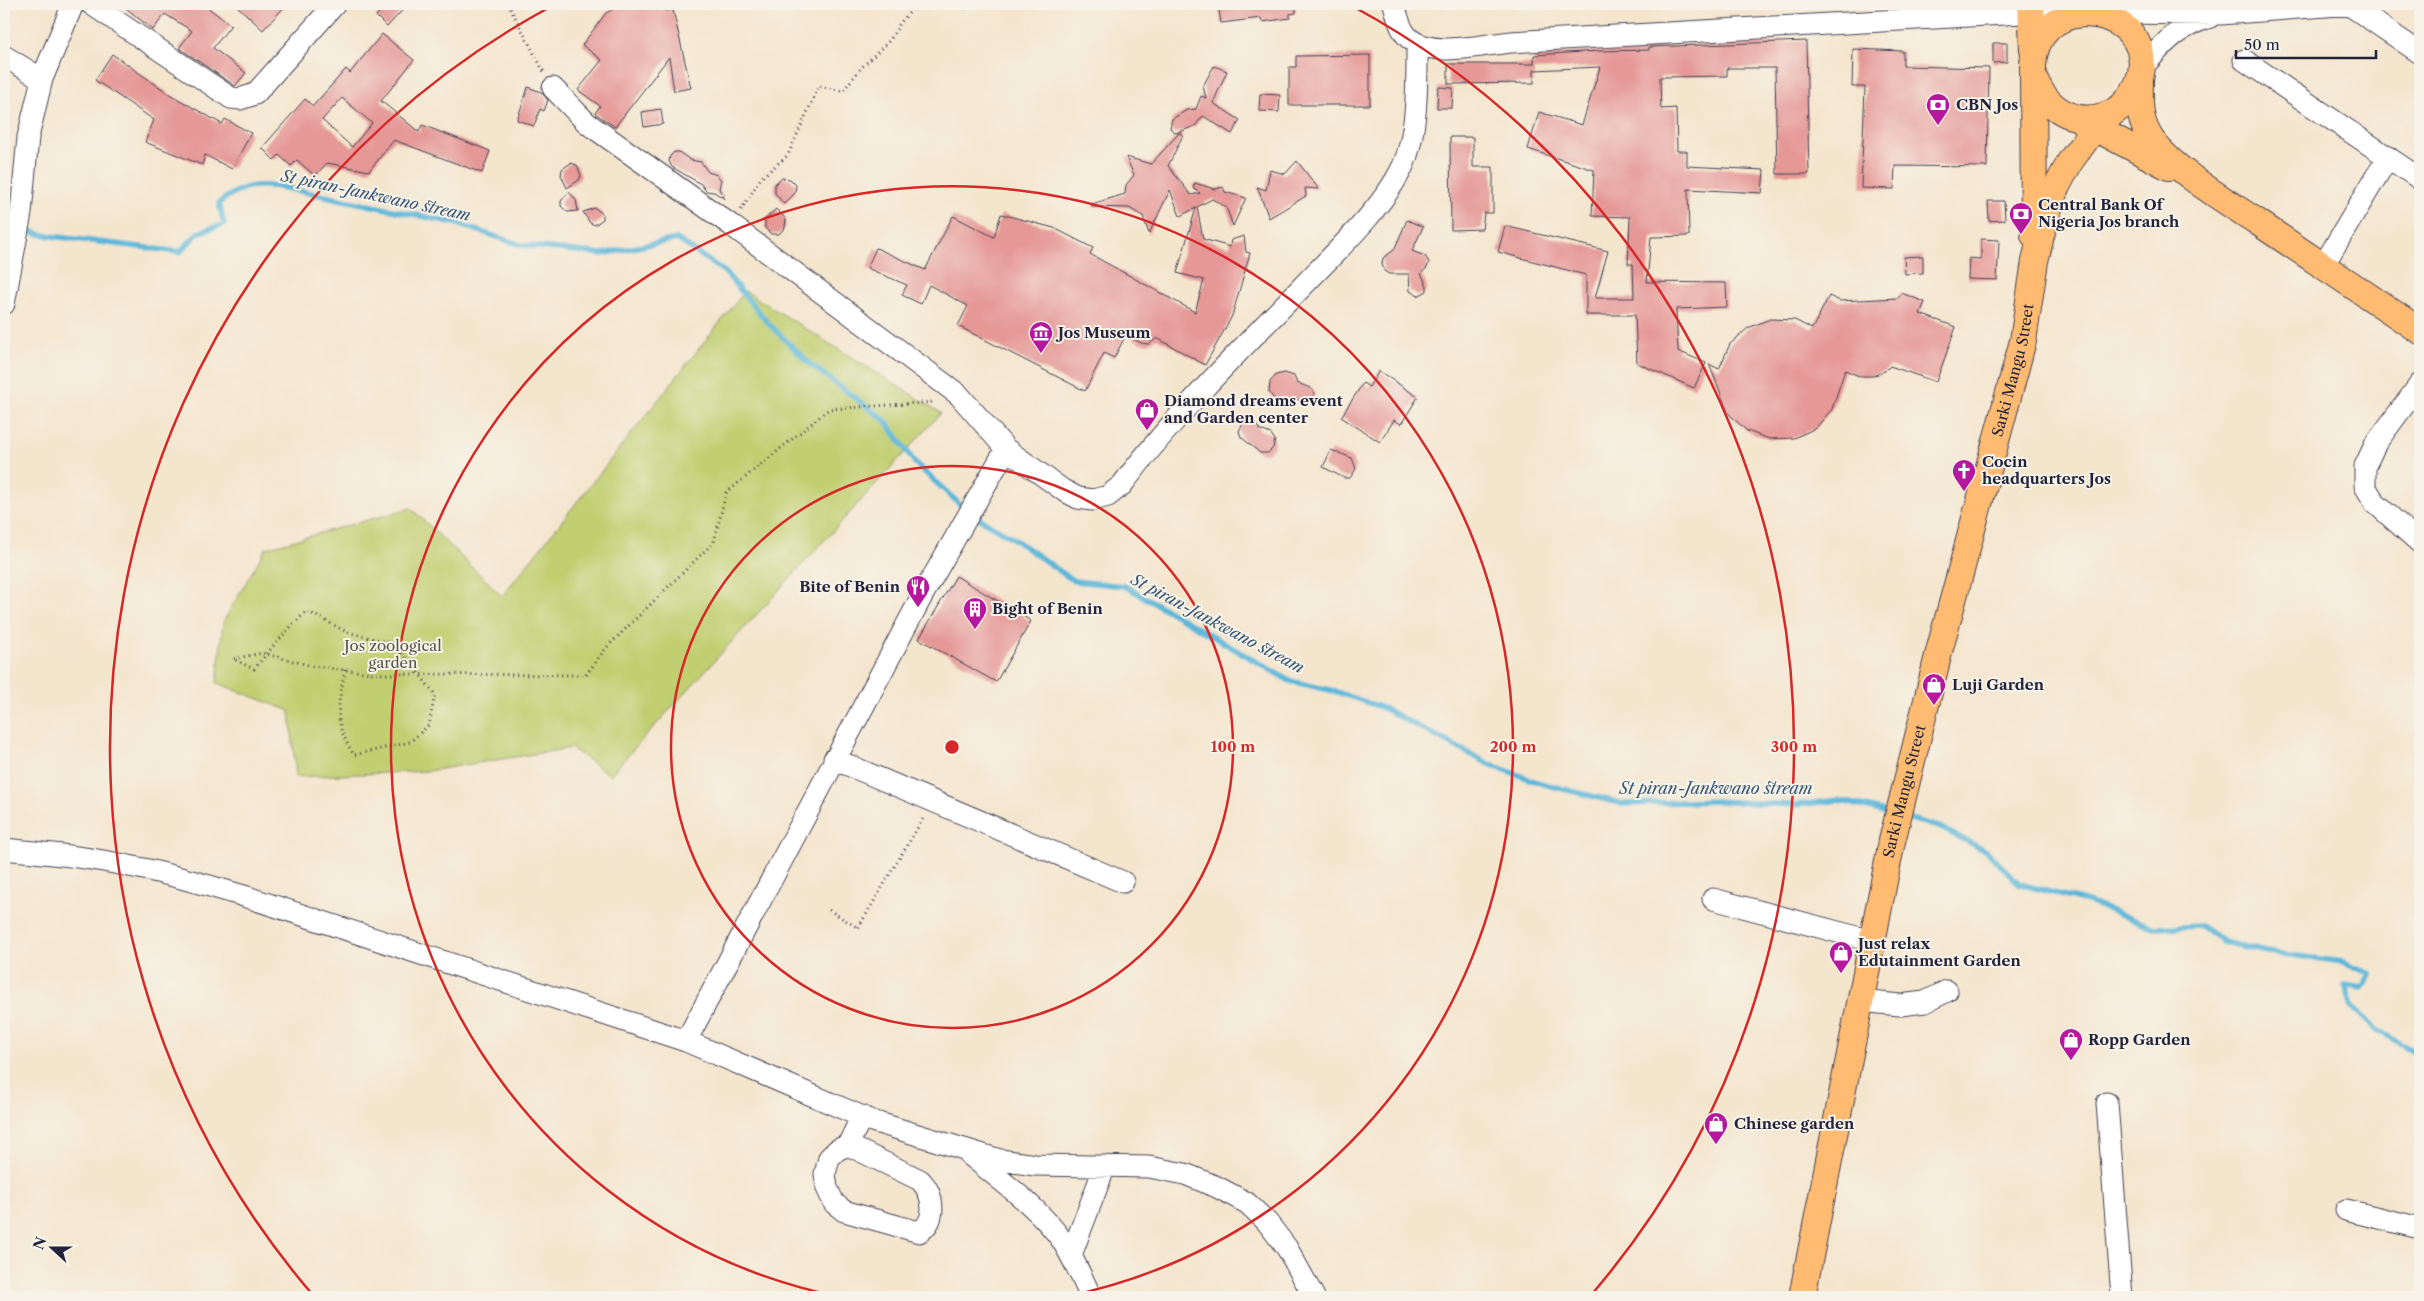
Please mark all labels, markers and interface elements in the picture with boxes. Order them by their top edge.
scale bar [2236,28,2376,60]
text: 50 m [2244,35,2280,54]
bank icon: CBN Jos [1925,92,1951,126]
place label: CBN Jos [1956,95,2018,114]
water label: St piran-Jankwano stream [278,165,473,225]
place label: Central Bank Of Nigeria Jos branch [2038,195,2180,231]
bank icon: Central Bank Of Nigeria Jos branch [2008,201,2034,235]
street label: Sarki Mangu Street [1988,302,2038,439]
museum icon: Jos Museum [1028,320,1054,354]
place label: Jos Museum [1055,323,1150,342]
place label: Diamond dreams event and Garden center [1164,391,1343,427]
shop icon: Diamond dreams event and Garden center [1134,397,1160,431]
place label: Cocin headquarters Jos [1982,452,2111,488]
church icon: Cocin headquarters Jos [1951,458,1977,492]
water label: St piran-Jankwano stream [1127,568,1308,677]
restaurant icon: Bite of Benin [905,574,931,608]
place label: Bite of Benin [799,577,901,596]
building icon: Bight of Benin [962,596,988,630]
place label: Bight of Benin [992,599,1103,618]
park label: Jos zoological garden [342,636,442,672]
shop icon: Luji Garden [1921,672,1947,706]
place label: Luji Garden [1952,675,2045,694]
street label: Sarki Mangu Street [1879,722,1930,859]
text: 100 m [1211,737,1255,756]
text: 200 m [1490,737,1536,756]
text: 300 m [1771,737,1817,756]
centre of rings [943,738,961,756]
water label: St piran-Jankwano stream [1618,778,1813,798]
place label: Just relax Edutainment Garden [1855,934,2022,970]
shop icon: Just relax Edutainment Garden [1828,940,1854,974]
shop icon: Ropp Garden [2058,1027,2084,1061]
place label: Ropp Garden [2088,1030,2191,1049]
shop icon: Chinese garden [1703,1111,1729,1145]
place label: Chinese garden [1734,1114,1855,1133]
north arrow [28,1224,78,1274]
text: N [29,1234,50,1252]

